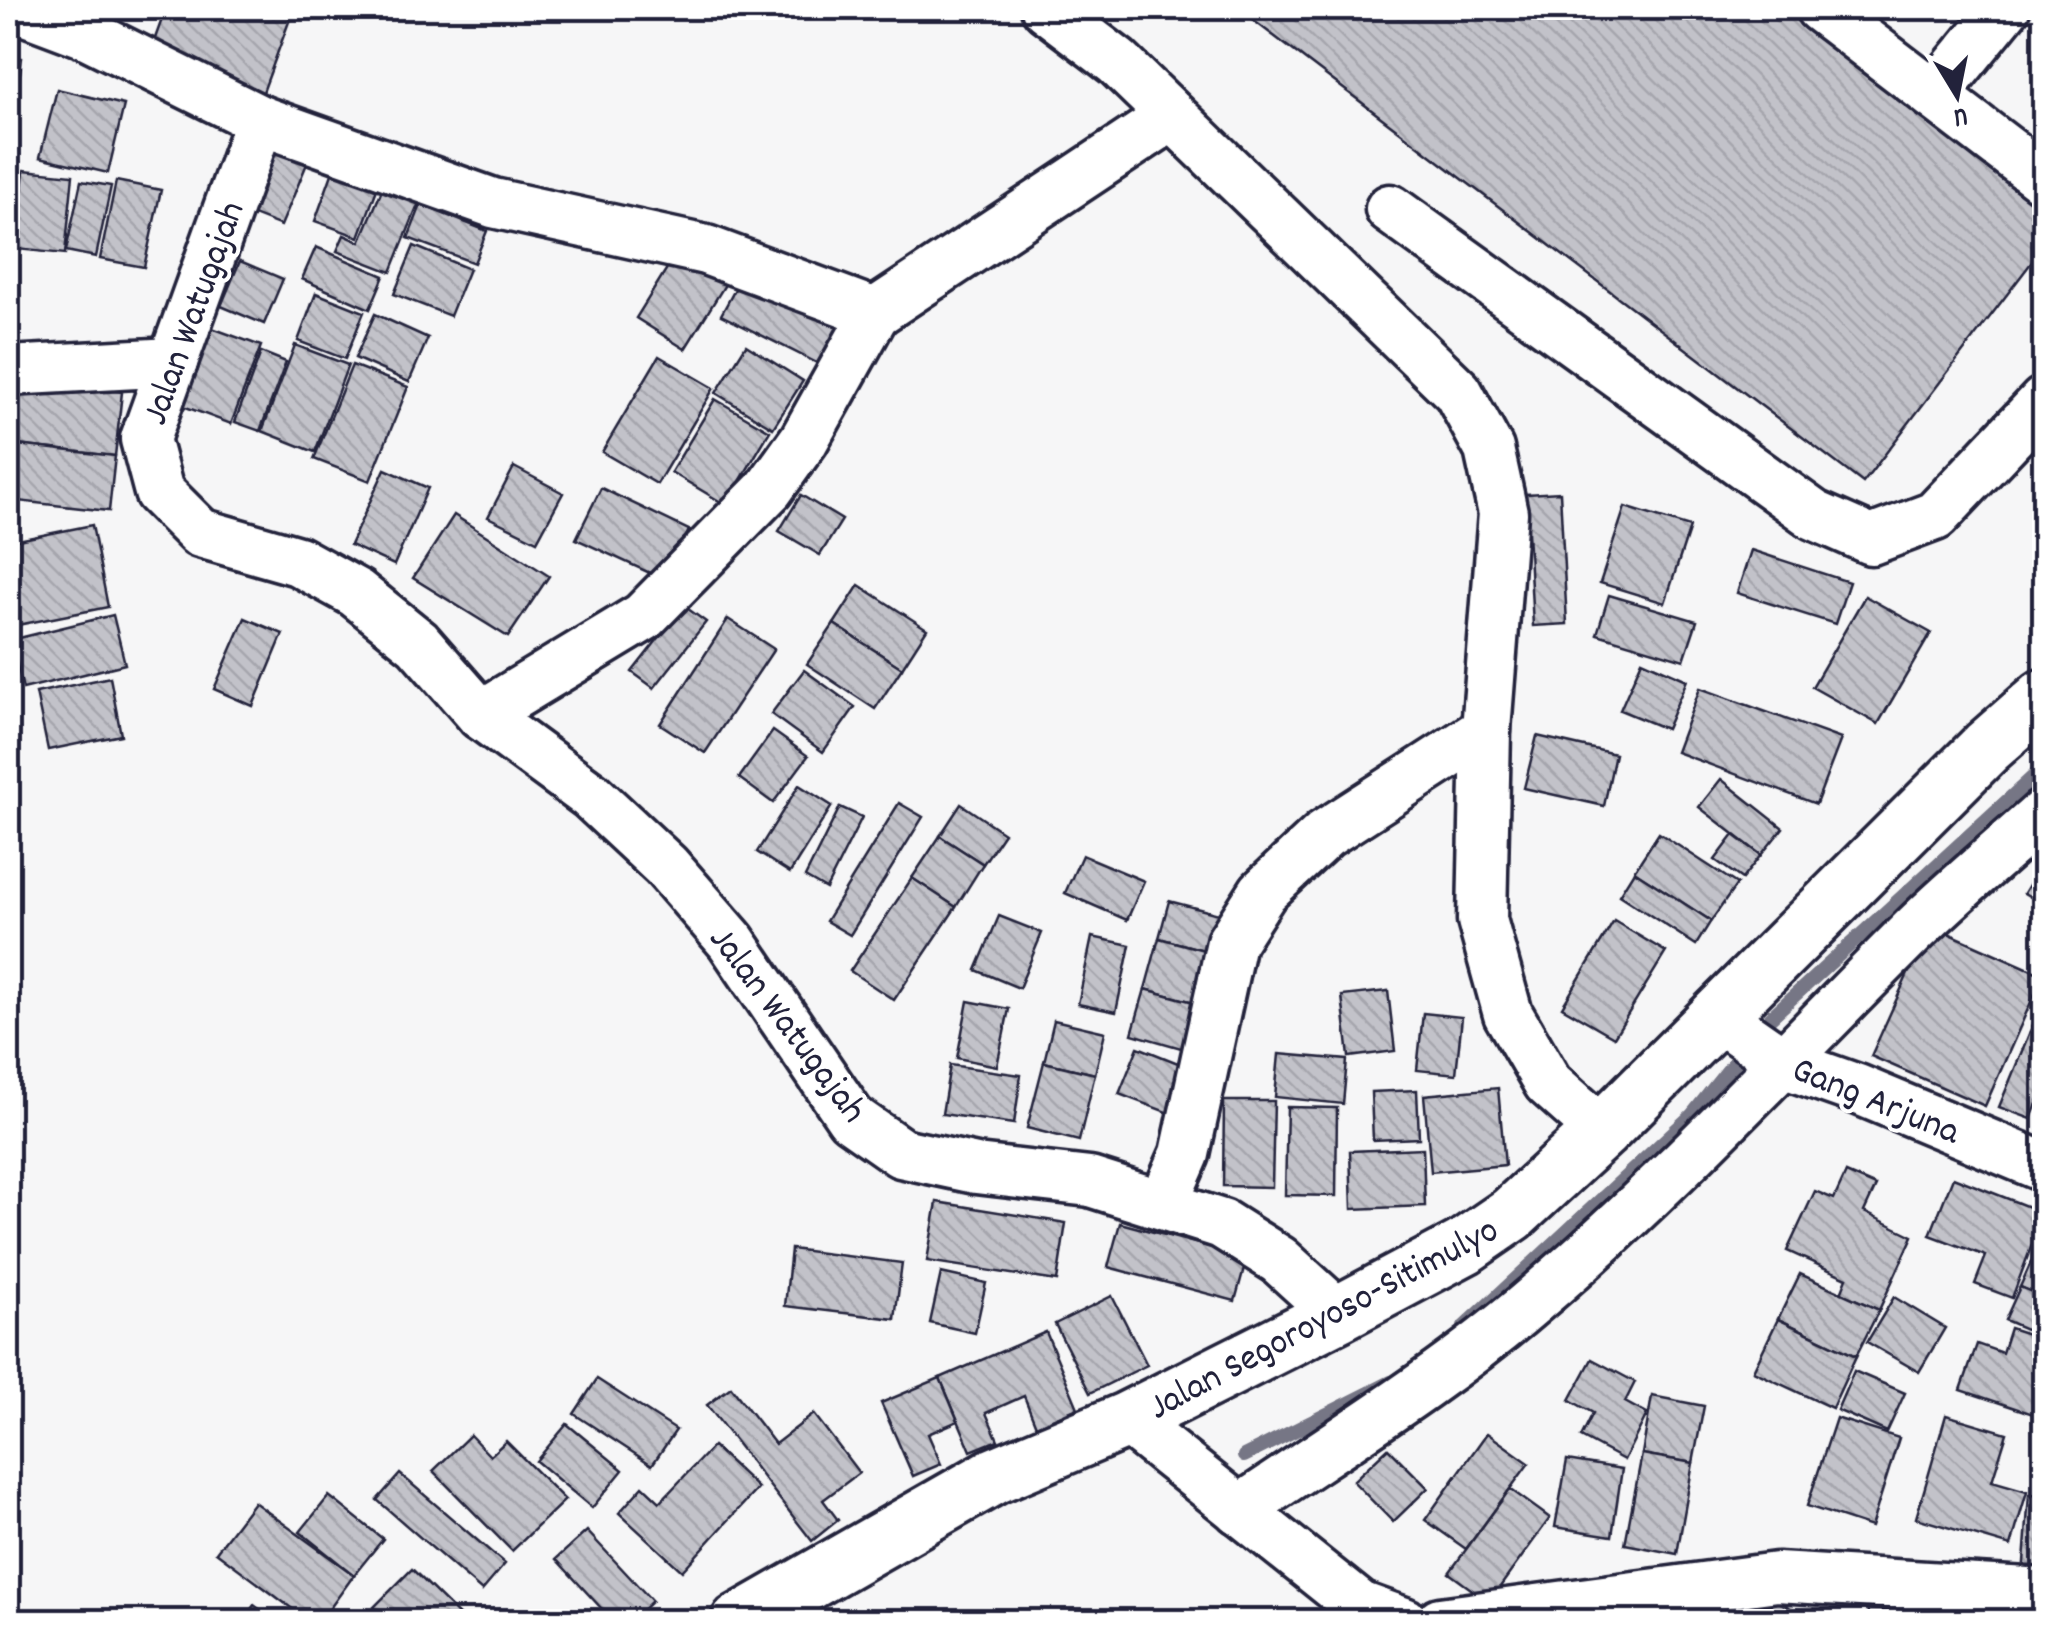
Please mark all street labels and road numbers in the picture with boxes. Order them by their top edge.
street label: Jalan Watugajah [130,194,262,433]
street label: Jalan Watugajah [693,916,878,1136]
street label: Gang Arjuna [1783,1045,1968,1162]
street label: Jalan Segoroyoso-Sitimulyo [1140,1205,1509,1437]

